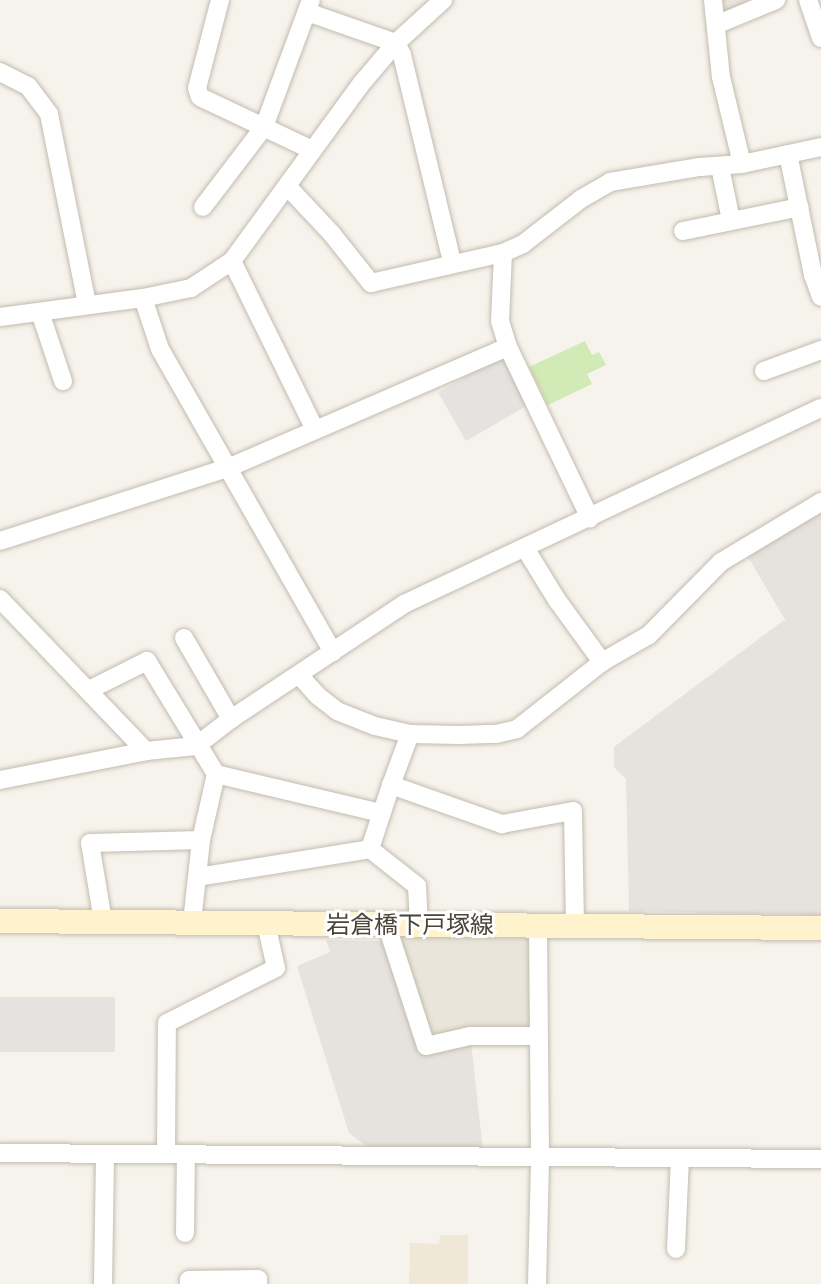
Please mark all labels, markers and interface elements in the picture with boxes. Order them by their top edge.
street label: 岩倉橋下戸塚線 [326,911,494,939]

